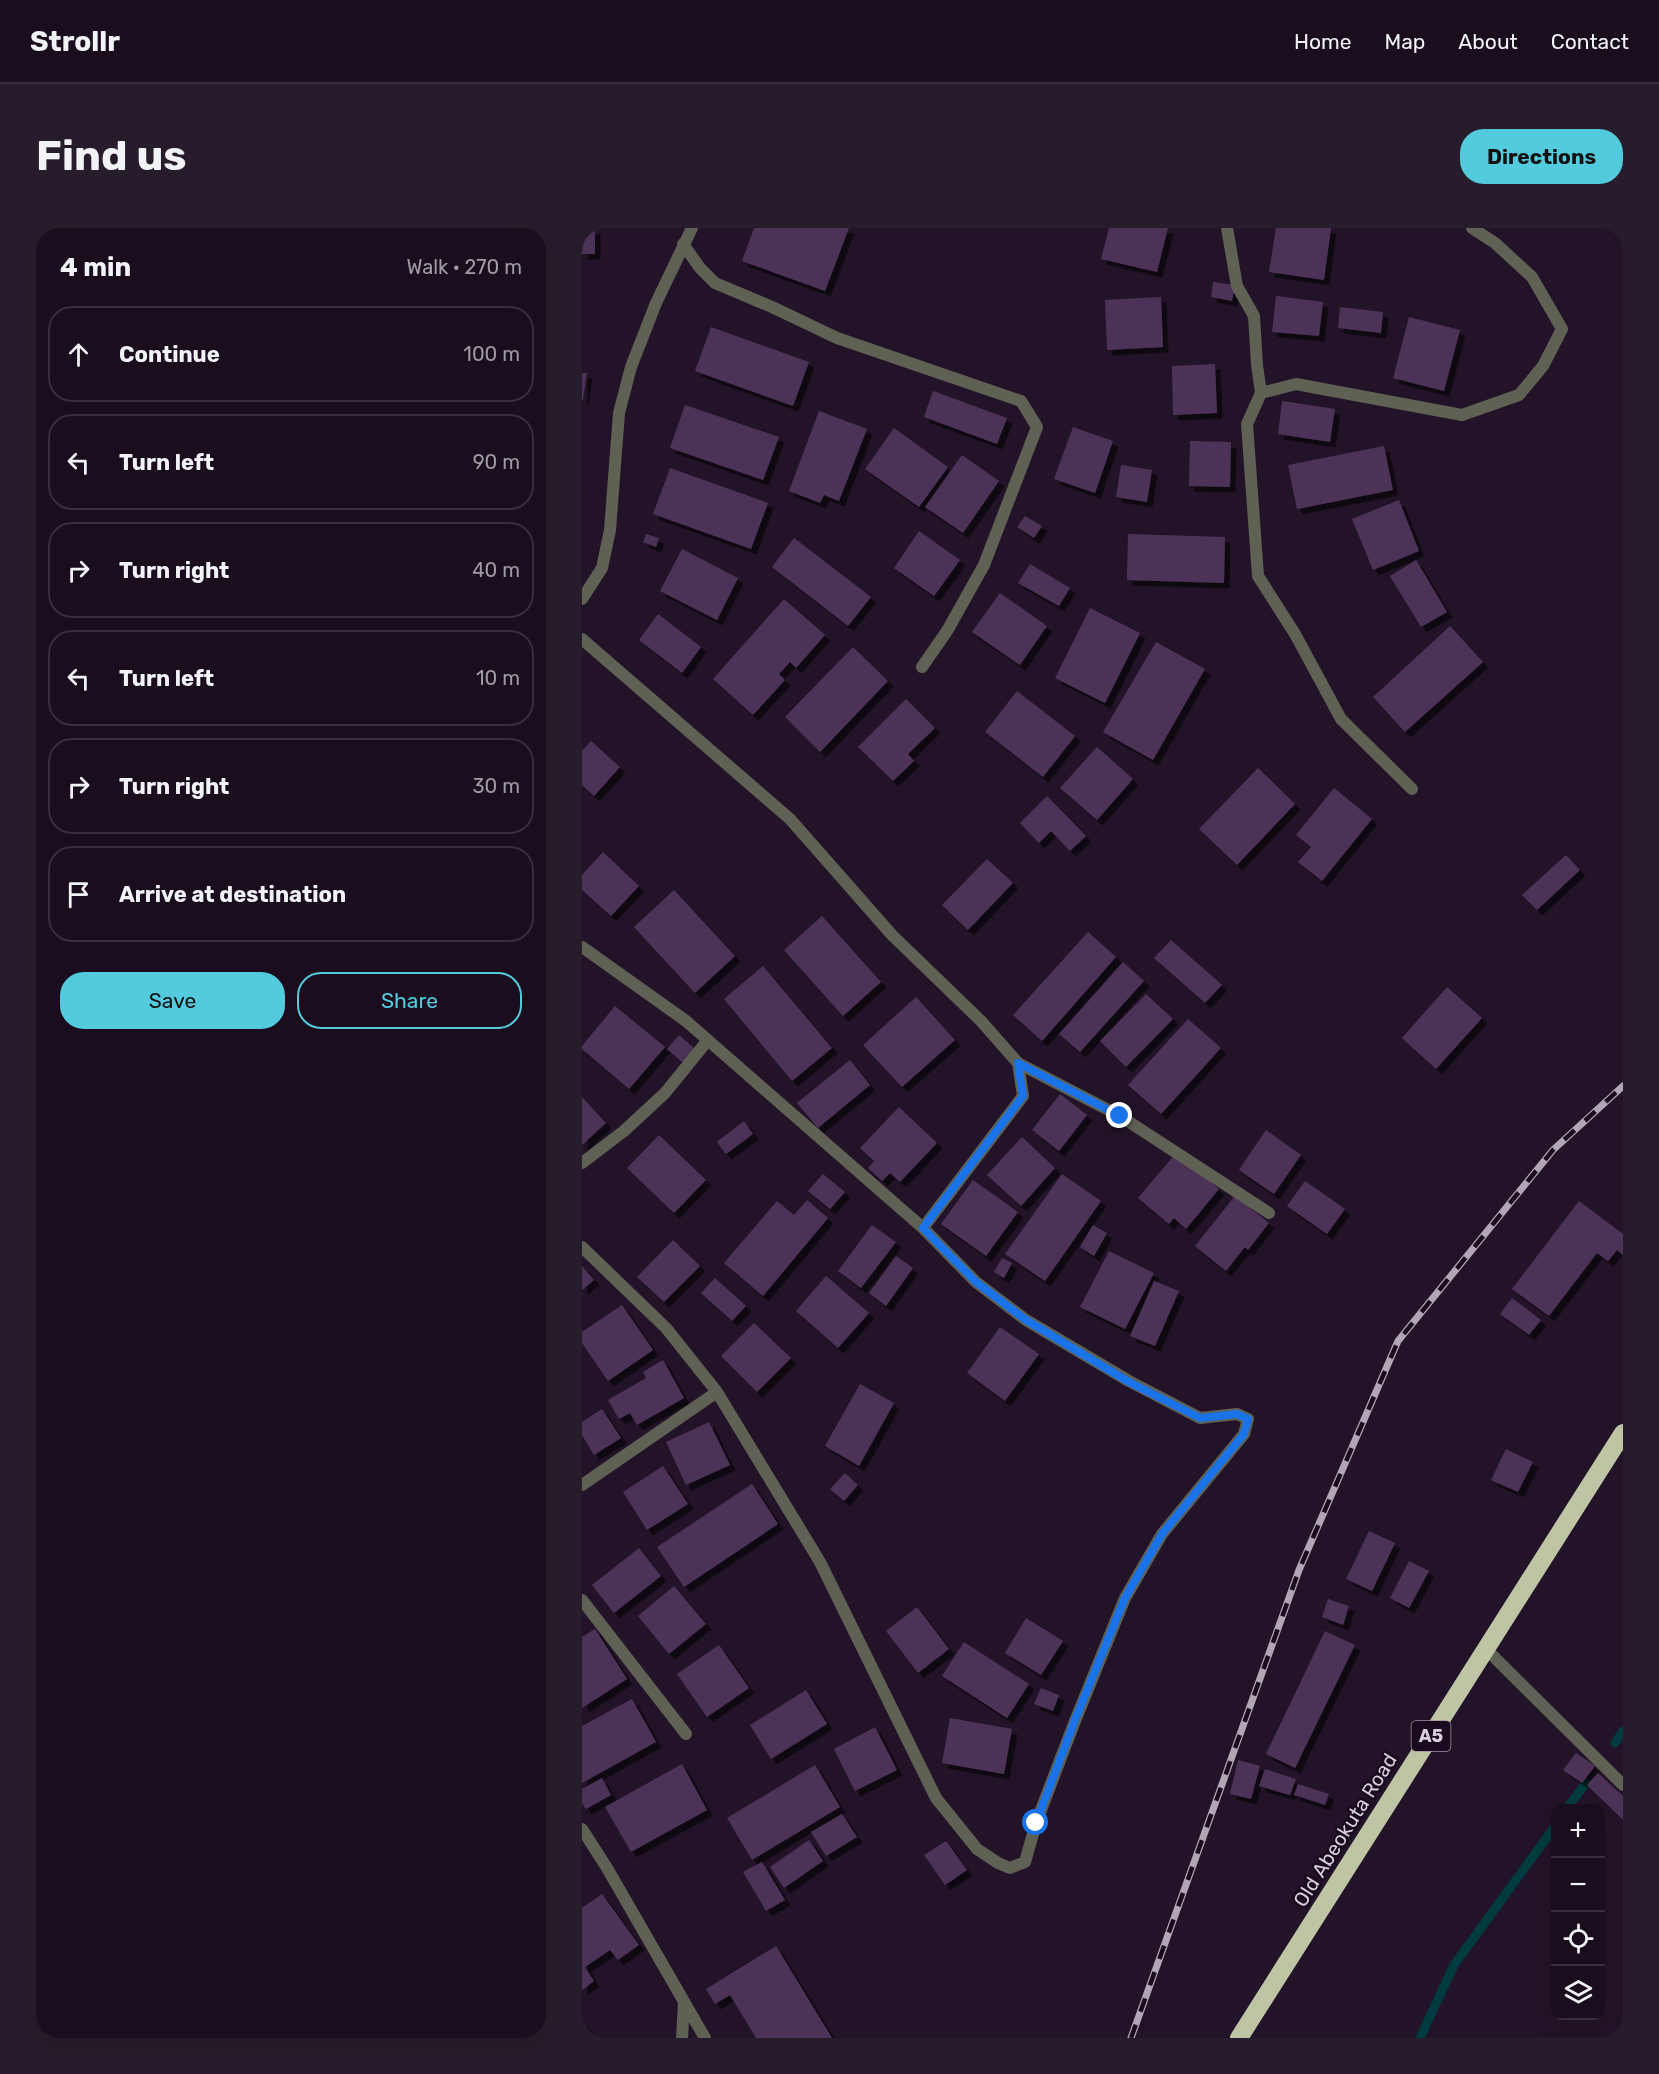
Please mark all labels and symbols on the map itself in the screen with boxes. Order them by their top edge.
route end [1106,1102,1132,1128]
road number: A5 [1412,1721,1450,1751]
street label: Old Abeokuta Road [1288,1749,1402,1911]
route start [1022,1809,1048,1835]

